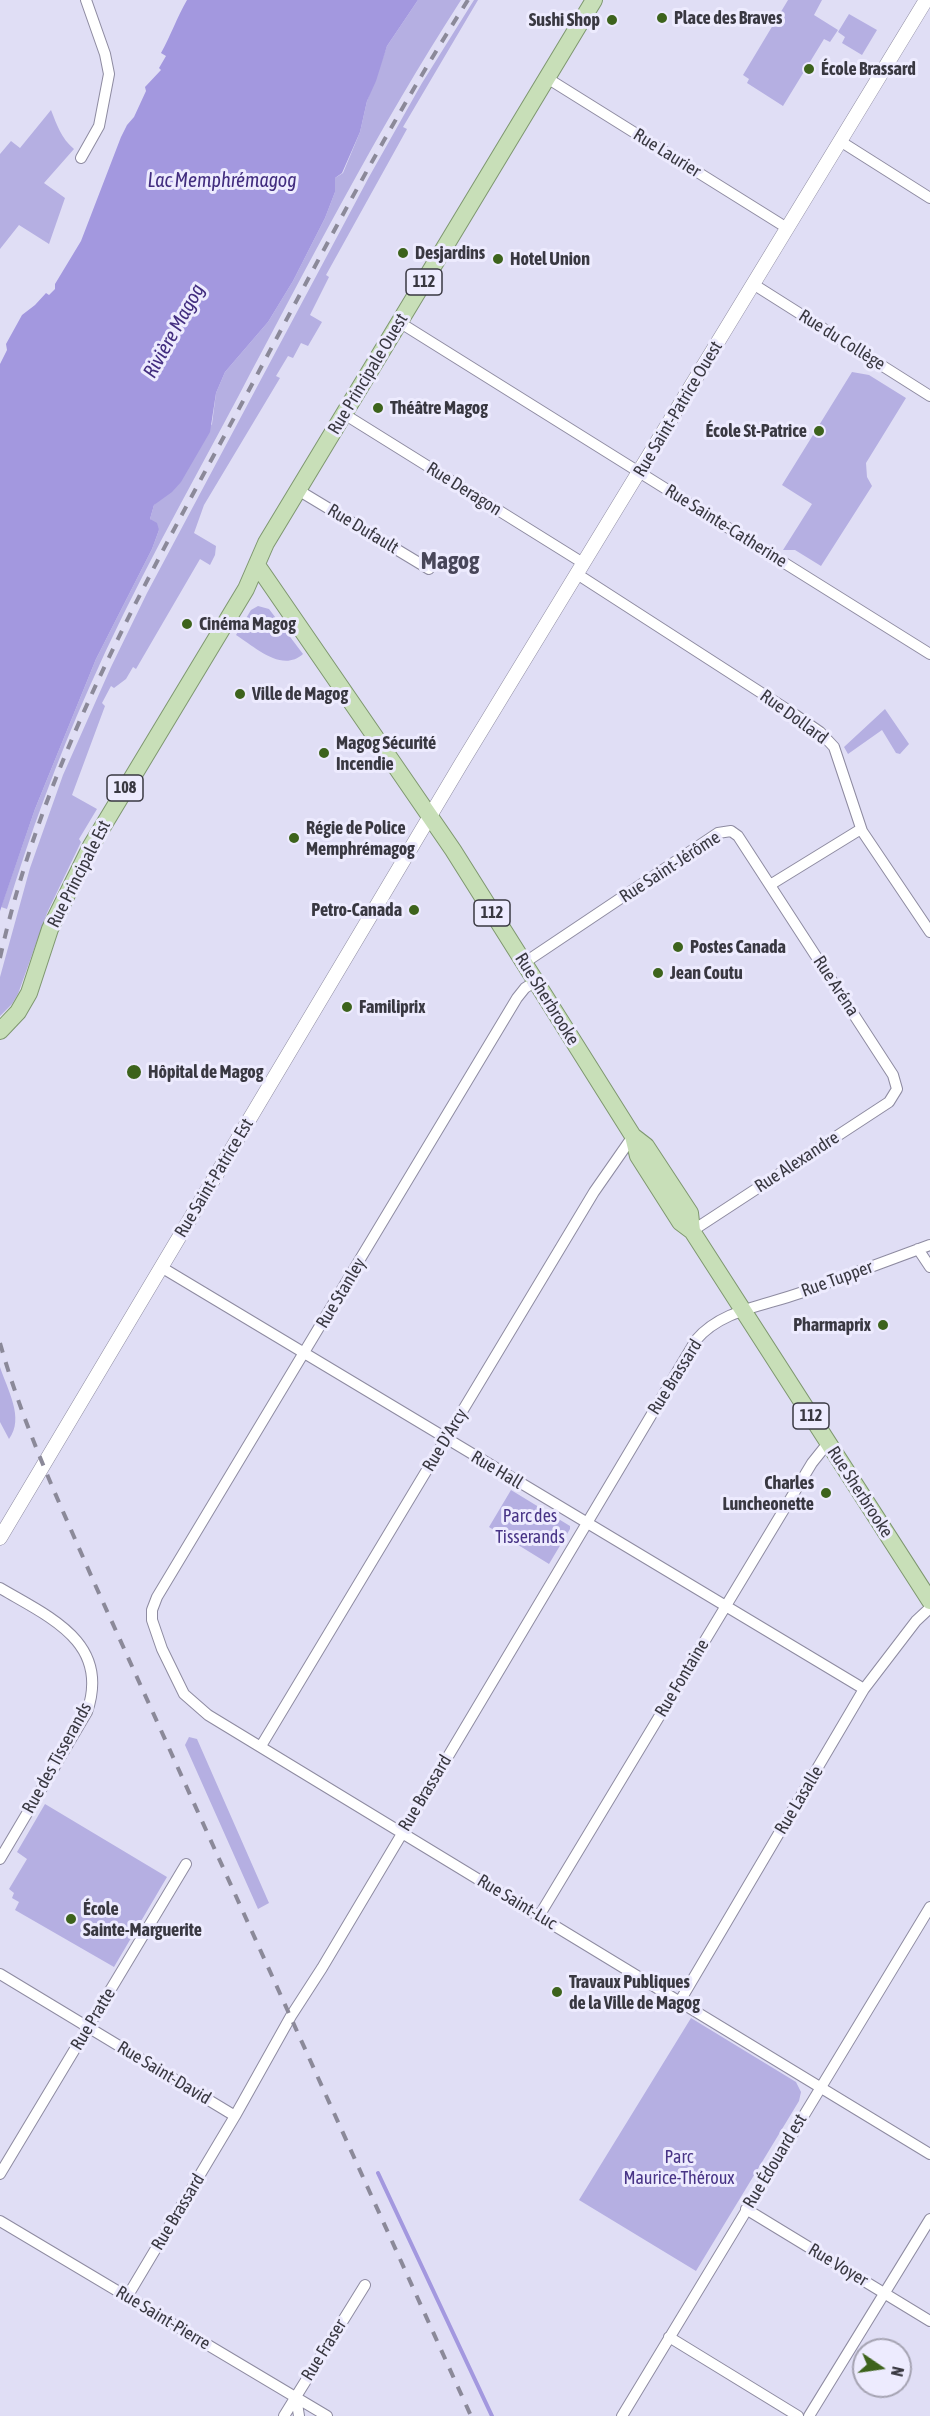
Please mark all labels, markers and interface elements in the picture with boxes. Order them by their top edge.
place label: Place des Braves [674,7,782,29]
place label: Sushi Shop [529,9,600,31]
marker: Place des Braves [655,11,669,25]
marker: Sushi Shop [605,13,619,27]
place label: École Brassard [821,58,916,80]
marker: École Brassard [802,62,816,76]
street label: Rue Laurier [629,124,705,182]
water label: Lac Memphrémagog [147,169,297,193]
place label: Desjardins [415,242,485,264]
marker: Desjardins [396,246,410,260]
place label: Hotel Union [510,248,590,270]
marker: Hotel Union [491,252,505,266]
road number: 112 [406,269,442,295]
water label: Rivière Magog [138,280,210,382]
street label: Rue du Collège [795,305,889,375]
street label: Rue Principale Ouest [323,310,413,438]
street label: Rue Saint-Patrice Ouest [629,337,727,481]
place label: Théâtre Magog [390,397,488,419]
marker: Théâtre Magog [371,401,385,415]
place label: École St-Patrice [705,420,807,442]
marker: École St-Patrice [812,424,826,438]
street label: Rue Deragon [422,457,506,521]
street label: Rue Sainte-Catherine [661,480,791,572]
street label: Rue Dufault [324,499,402,559]
district label: Magog [421,547,479,575]
place label: Cinéma Magog [199,613,296,635]
marker: Cinéma Magog [180,617,194,631]
place label: Ville de Magog [252,683,348,705]
street label: Rue Dollard [756,685,832,749]
marker: Ville de Magog [233,687,247,701]
place label: Magog Sécurité Incendie [336,732,436,774]
marker: Magog Sécurité Incendie [317,746,331,760]
road number: 108 [107,775,143,801]
street label: Rue Principale Est [43,817,115,931]
place label: Régie de Police Memphrémagog [306,817,415,860]
street label: Rue Saint-Jérôme [616,826,724,908]
marker: Régie de Police Memphrémagog [287,831,301,845]
place label: Petro-Canada [311,899,402,921]
road number: 112 [474,900,510,926]
marker: Petro-Canada [407,903,421,917]
place label: Postes Canada [690,936,786,958]
marker: Postes Canada [671,940,685,954]
street label: Rue Sherbrooke [510,949,584,1049]
street label: Rue Aréna [808,952,864,1020]
place label: Jean Coutu [670,962,743,984]
marker: Jean Coutu [651,966,665,980]
place label: Familiprix [359,996,426,1018]
marker: Familiprix [340,1000,354,1014]
place label: Hôpital de Magog [148,1061,264,1083]
marker: Hôpital de Magog [125,1063,143,1081]
street label: Rue Saint-Patrice Est [170,1115,258,1241]
street label: Rue Alexandre [751,1127,843,1197]
street label: Rue Stanley [312,1254,370,1332]
street label: Rue Tupper [798,1256,876,1302]
place label: Pharmaprix [793,1314,871,1336]
marker: Pharmaprix [876,1318,890,1332]
street label: Rue Brassard [643,1335,707,1419]
road number: 112 [793,1403,829,1429]
street label: Rue D'Arcy [418,1405,472,1475]
street label: Rue Sherbrooke [822,1442,898,1542]
street label: Rue Hall [467,1446,527,1494]
place label: Charles Luncheonette [722,1472,814,1514]
marker: Charles Luncheonette [819,1486,833,1500]
park label: Parc des Tisserands [495,1505,565,1547]
street label: Rue Fontaine [650,1635,714,1721]
street label: Rue des Tisserands [18,1699,96,1817]
street label: Rue Brassard [394,1751,456,1835]
street label: Rue Lasalle [770,1762,828,1838]
street label: Rue Saint-Luc [473,1870,561,1934]
place label: École Sainte-Marguerite [83,1898,202,1940]
marker: École Sainte-Marguerite [64,1912,78,1926]
place label: Travaux Publiques de la Ville de Magog [569,1971,700,2014]
street label: Rue Pratte [66,1984,120,2054]
marker: Travaux Publiques de la Ville de Magog [550,1985,564,1999]
street label: Rue Saint-David [113,2037,215,2109]
street label: Rue Édouard est [738,2110,812,2212]
park label: Parc Maurice-Théroux [623,2146,735,2188]
street label: Rue Brassard [147,2170,209,2254]
street label: Rue Voyer [804,2239,872,2291]
street label: Rue Saint-Pierre [112,2281,214,2355]
street label: Rue Fraser [297,2315,351,2385]
north arrow [852,2338,912,2398]
text: N [888,2365,907,2378]

